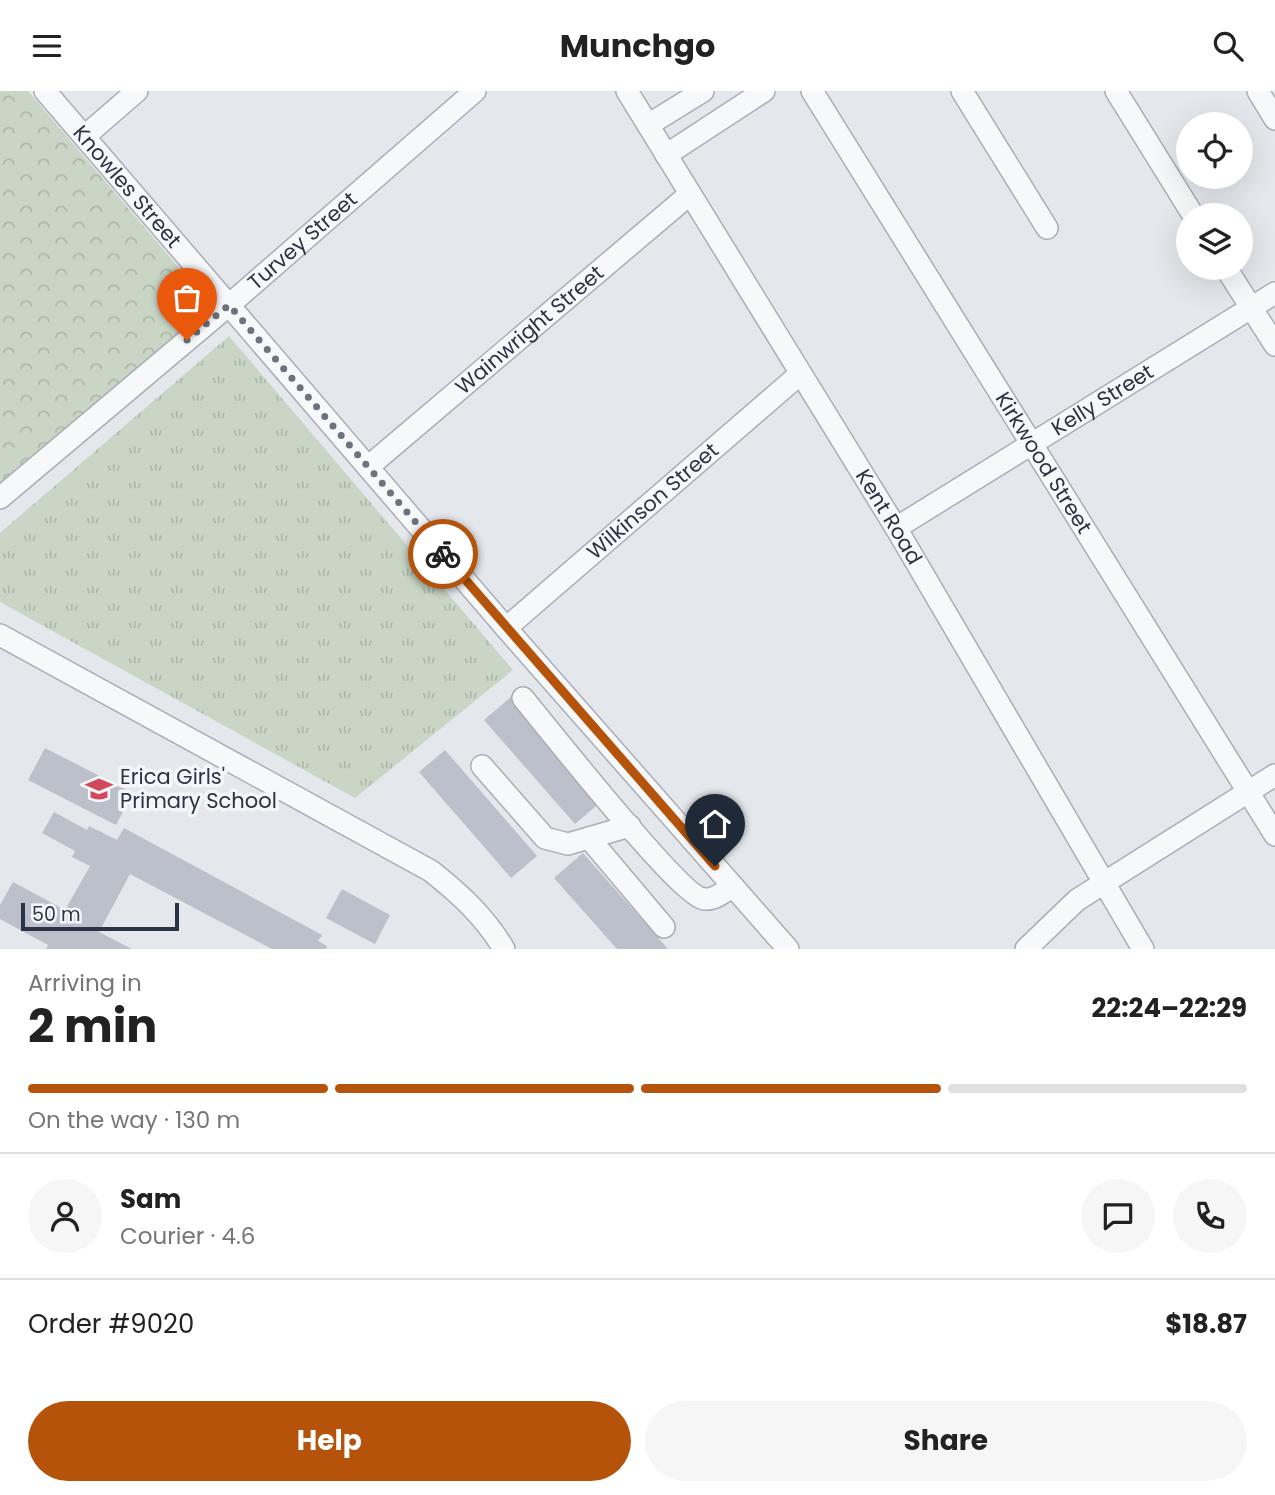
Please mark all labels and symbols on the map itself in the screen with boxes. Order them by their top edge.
street label: Knowles Street [67,119,188,254]
street label: Turvey Street [241,185,363,296]
street label: Wainwright Street [449,258,610,401]
pin [157,268,217,340]
street label: Kelly Street [1046,357,1159,442]
street label: Kirkwood Street [989,386,1099,539]
street label: Wilkinson Street [580,436,725,566]
street label: Kent Road [849,463,929,570]
courier [408,519,478,589]
place label: Erica Girls' Primary School [120,762,277,815]
school or university icon: Erica Girls' Primary School [84,774,114,804]
pin [685,794,745,866]
scale bar [21,900,178,932]

